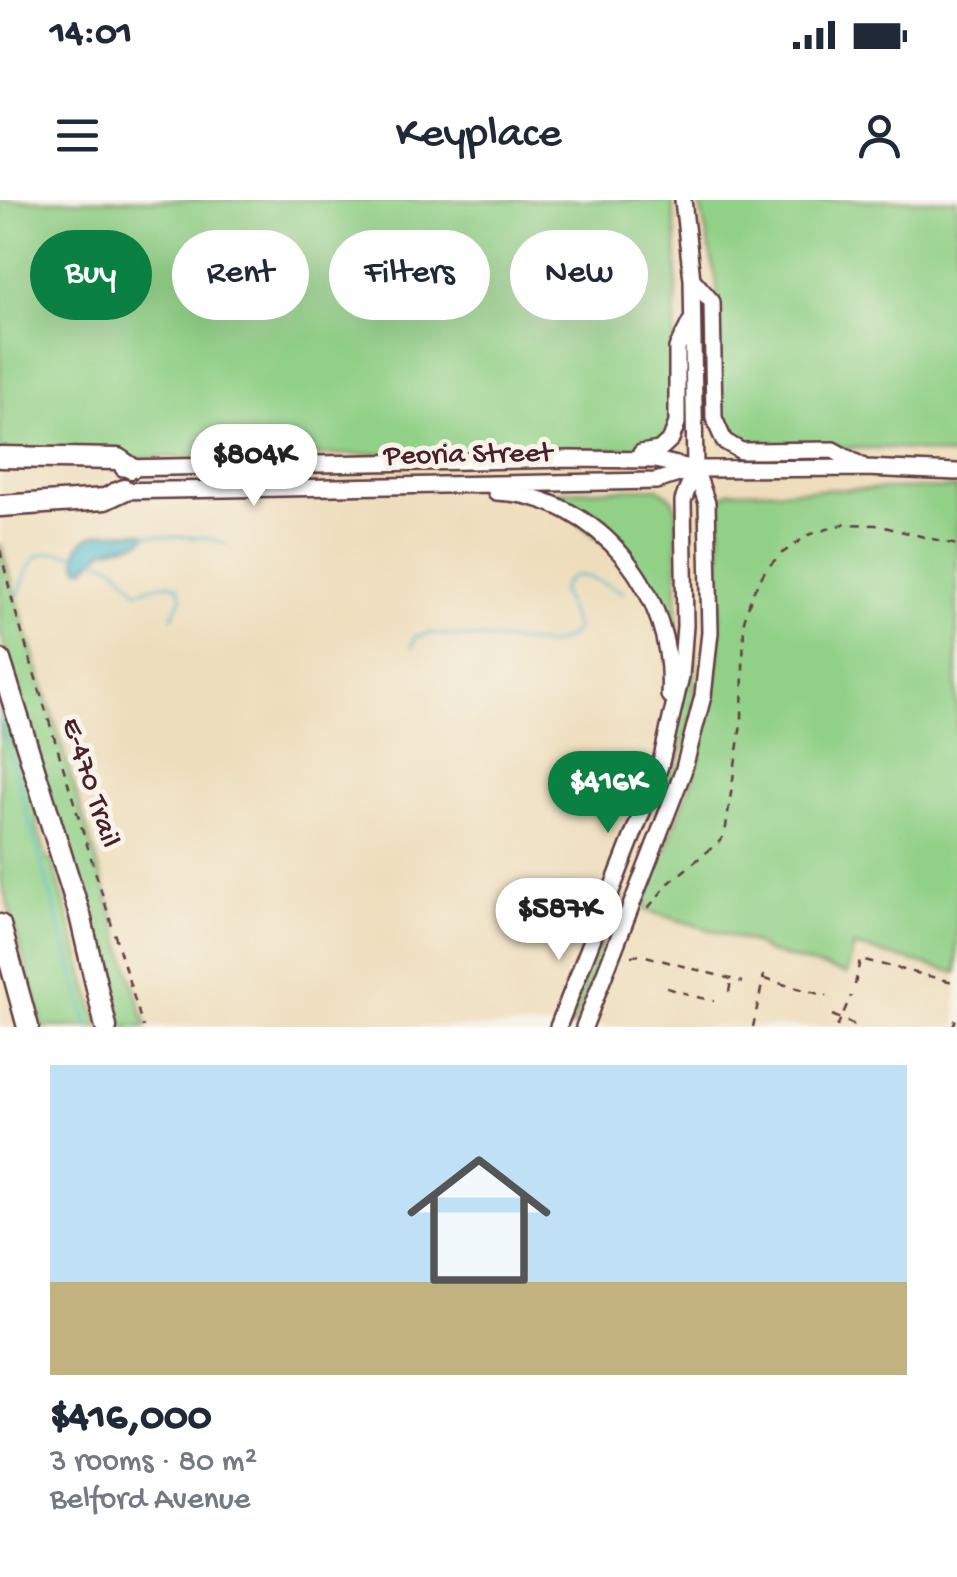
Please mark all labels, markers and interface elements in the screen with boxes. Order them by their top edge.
text: 14:01 [50,13,132,57]
icon: menu [50,108,105,163]
icon: person [852,108,907,163]
text: Keyplace [396,109,561,162]
chip: Buy [30,230,152,320]
chip: Rent [172,230,309,320]
chip: Filters [329,230,490,320]
chip: New [510,230,648,320]
pin: $804K [184,424,324,509]
text: $804K [213,437,295,475]
street label: Peoria Street [382,437,555,475]
street label: E-470 Trail [52,714,126,852]
pin: $416K [538,751,678,836]
text: $416K [570,764,646,802]
pin: $587K [489,878,629,963]
text: $587K [518,891,601,929]
icon: home [389,1130,569,1310]
text: $416,000 [50,1395,212,1444]
text: 3 rooms · 80 m² [50,1444,257,1482]
text: Belford Avenue [50,1482,250,1520]

